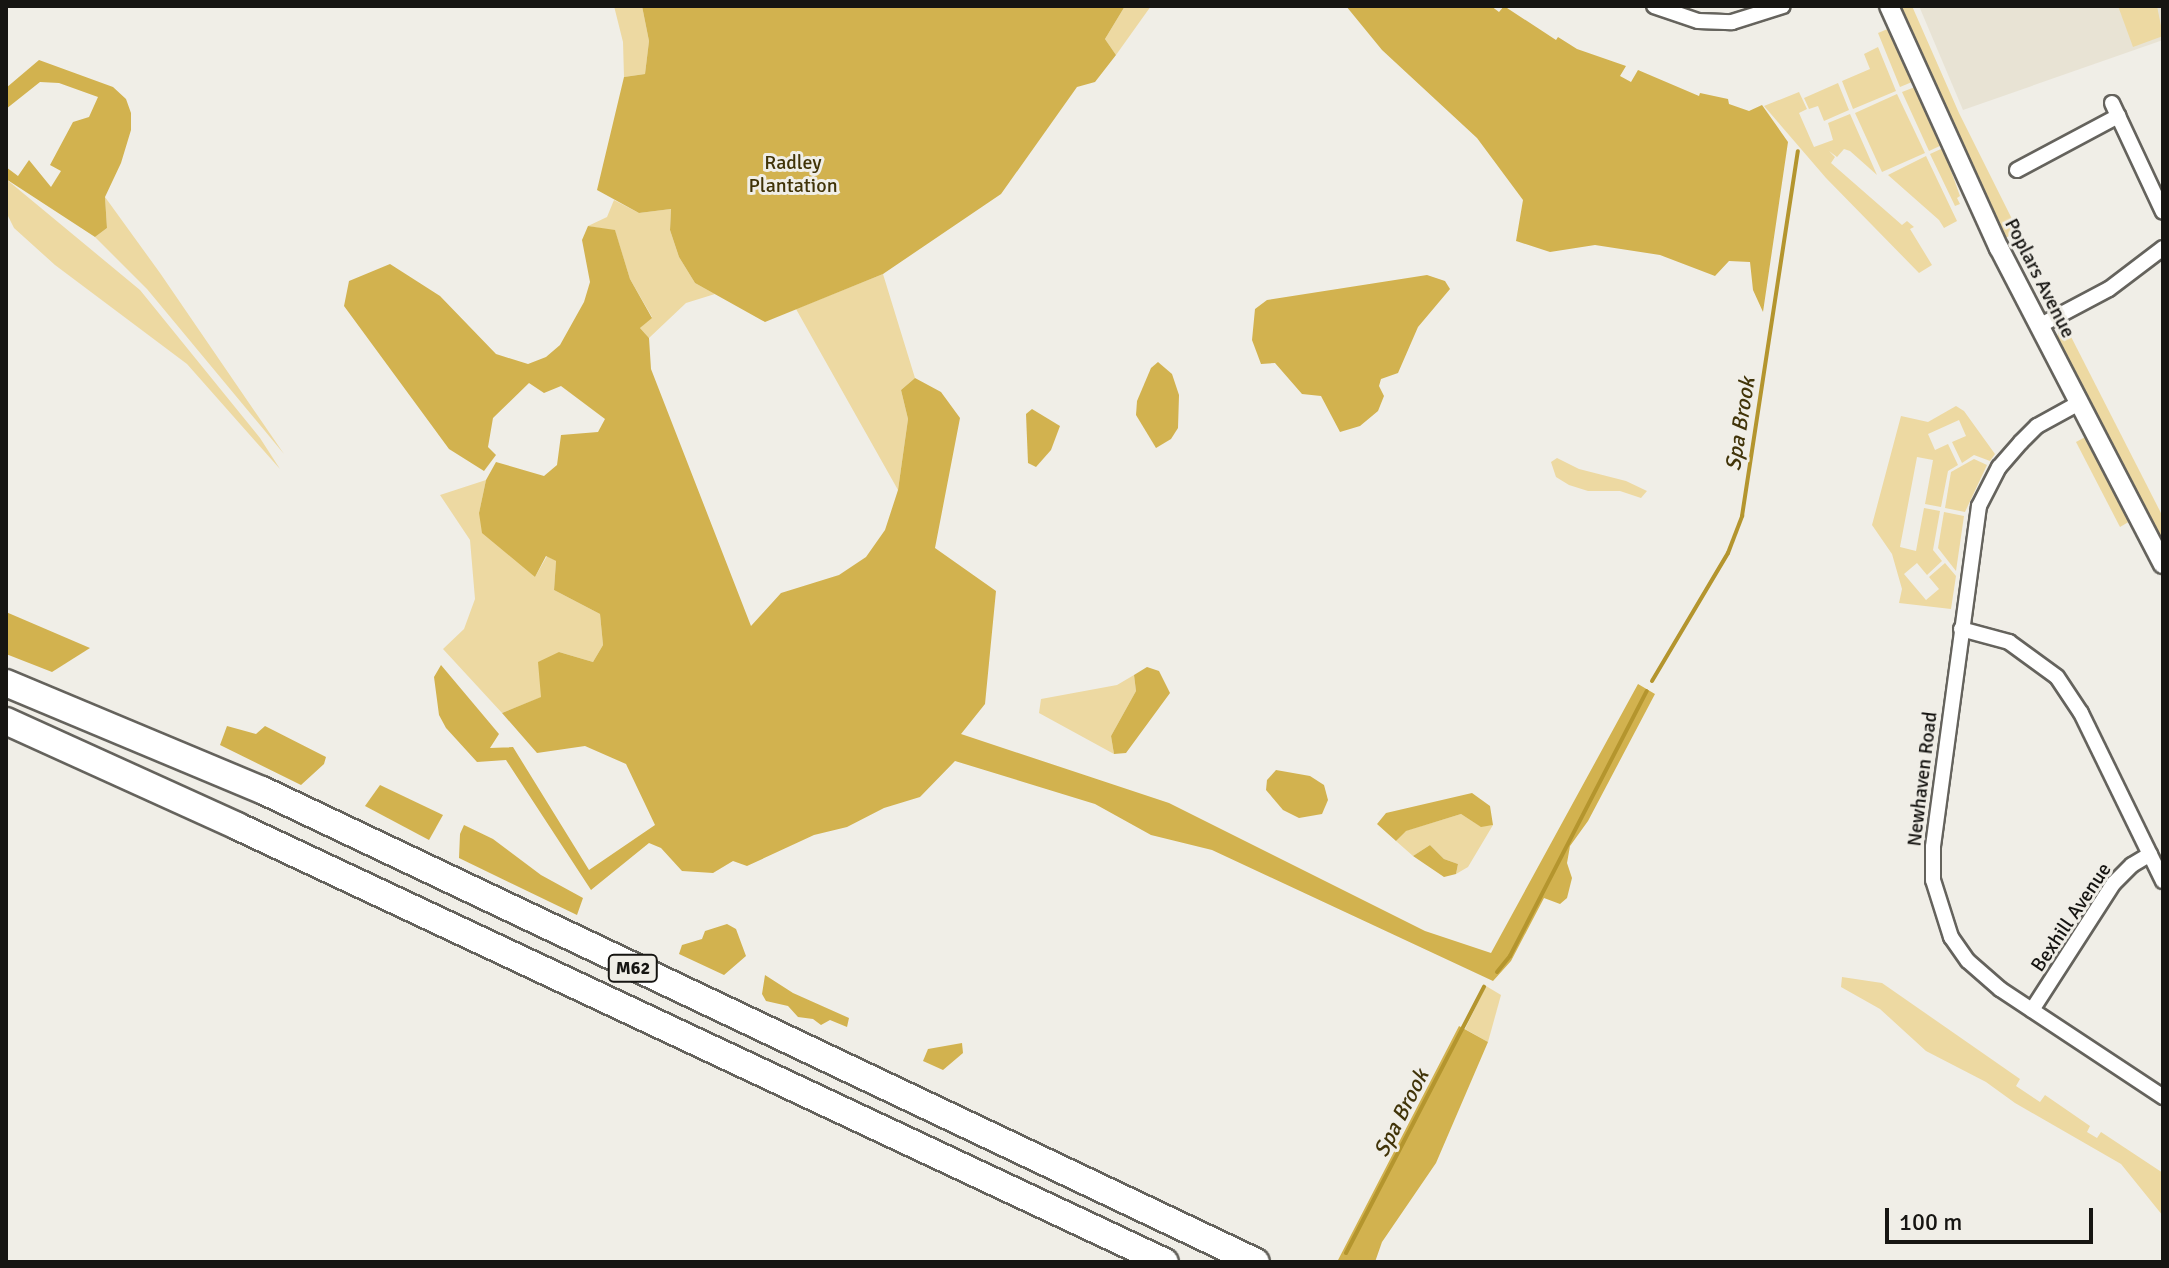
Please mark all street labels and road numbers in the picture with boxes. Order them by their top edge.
street label: Poplars Avenue [2000,214,2080,342]
street label: Newhaven Road [1902,710,1942,848]
street label: Bexhill Avenue [2026,858,2116,976]
road number: M62 [607,954,659,982]

